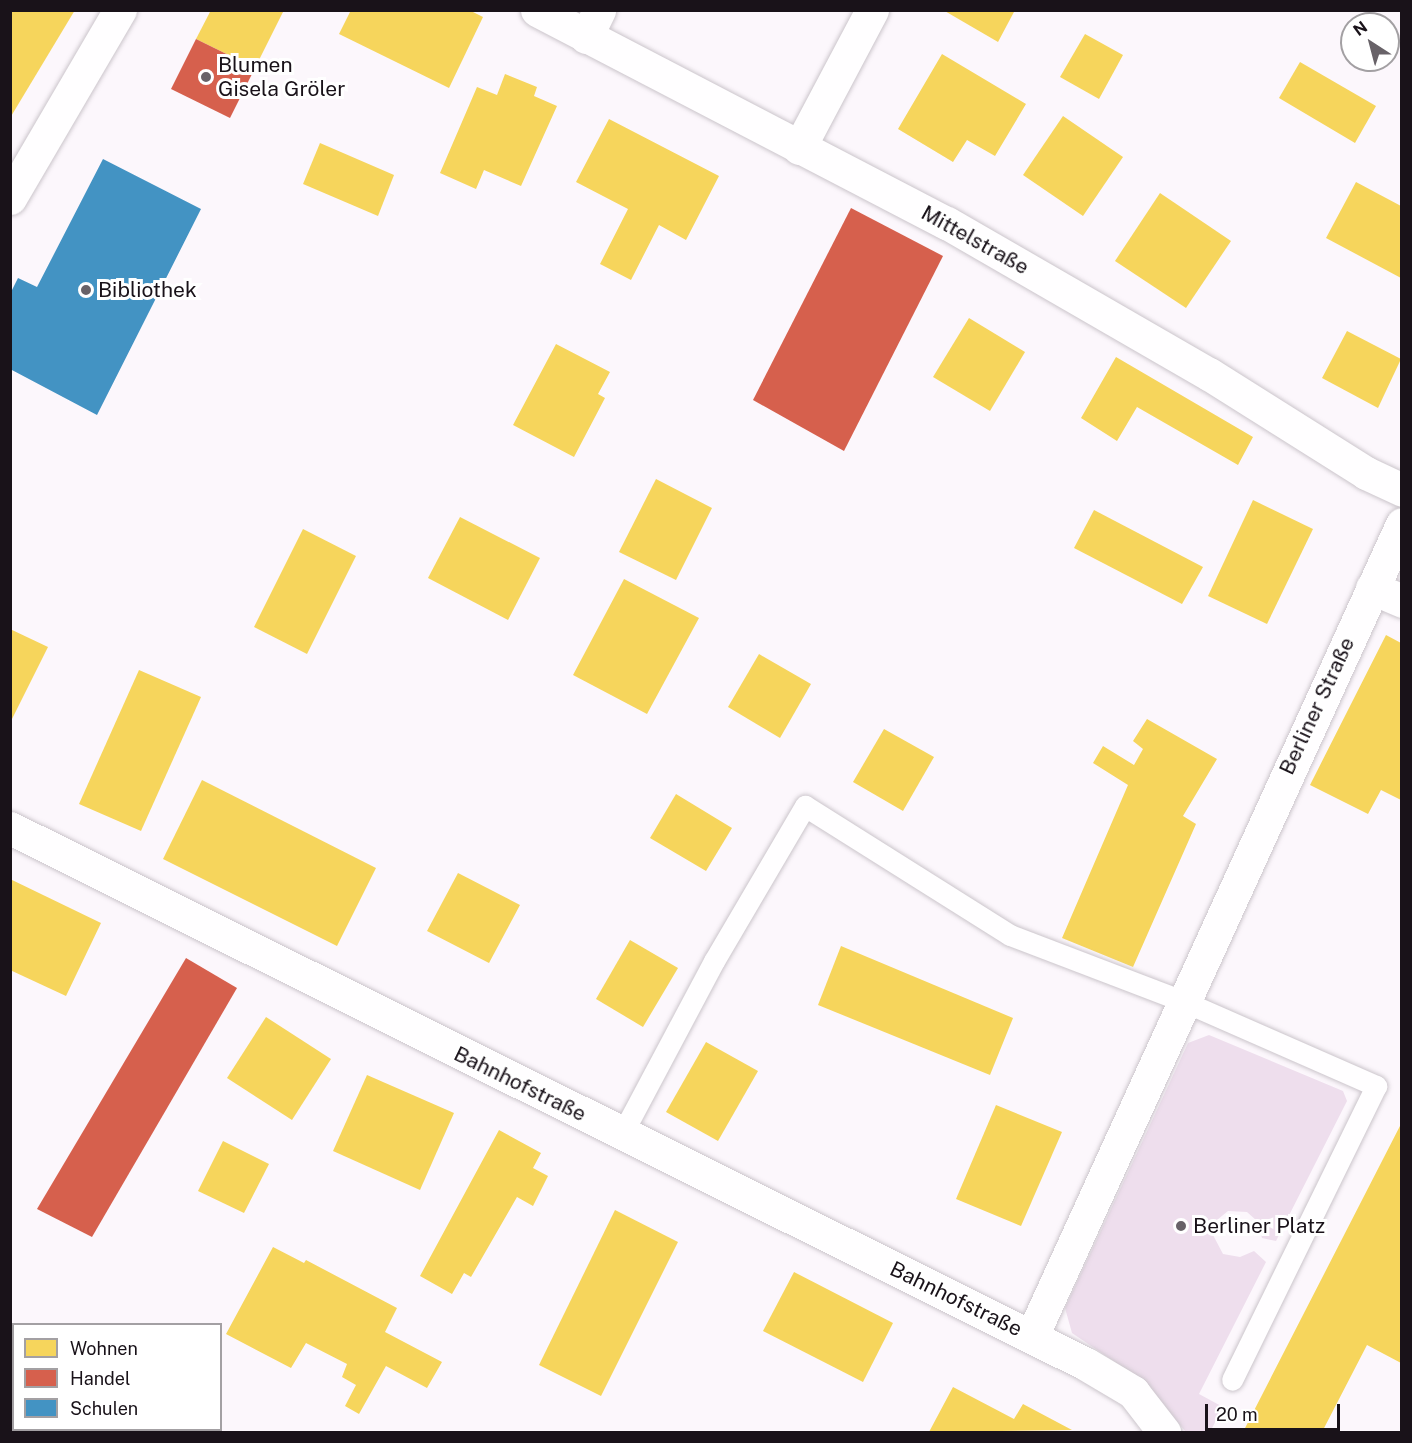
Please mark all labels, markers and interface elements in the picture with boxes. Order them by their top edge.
north arrow [1340,12,1400,72]
text: N [1350,17,1371,40]
place label: Blumen Gisela Gröler [218,52,345,102]
marker: Blumen Gisela Gröler [199,70,213,84]
street label: Mittelstraße [917,200,1033,280]
place label: Bibliothek [98,277,197,303]
marker: Bibliothek [79,283,93,297]
street label: Berliner Straße [1274,633,1360,779]
street label: Bahnhofstraße [450,1041,590,1127]
place label: Berliner Platz [1193,1213,1325,1239]
marker: Berliner Platz [1174,1219,1188,1233]
street label: Bahnhofstraße [886,1256,1026,1342]
legend [12,1323,222,1431]
text: Wohnen [70,1338,138,1359]
text: Handel [70,1368,130,1389]
scale bar [1208,1392,1343,1430]
text: Schulen [70,1398,138,1419]
text: 20 m [1216,1404,1258,1425]

